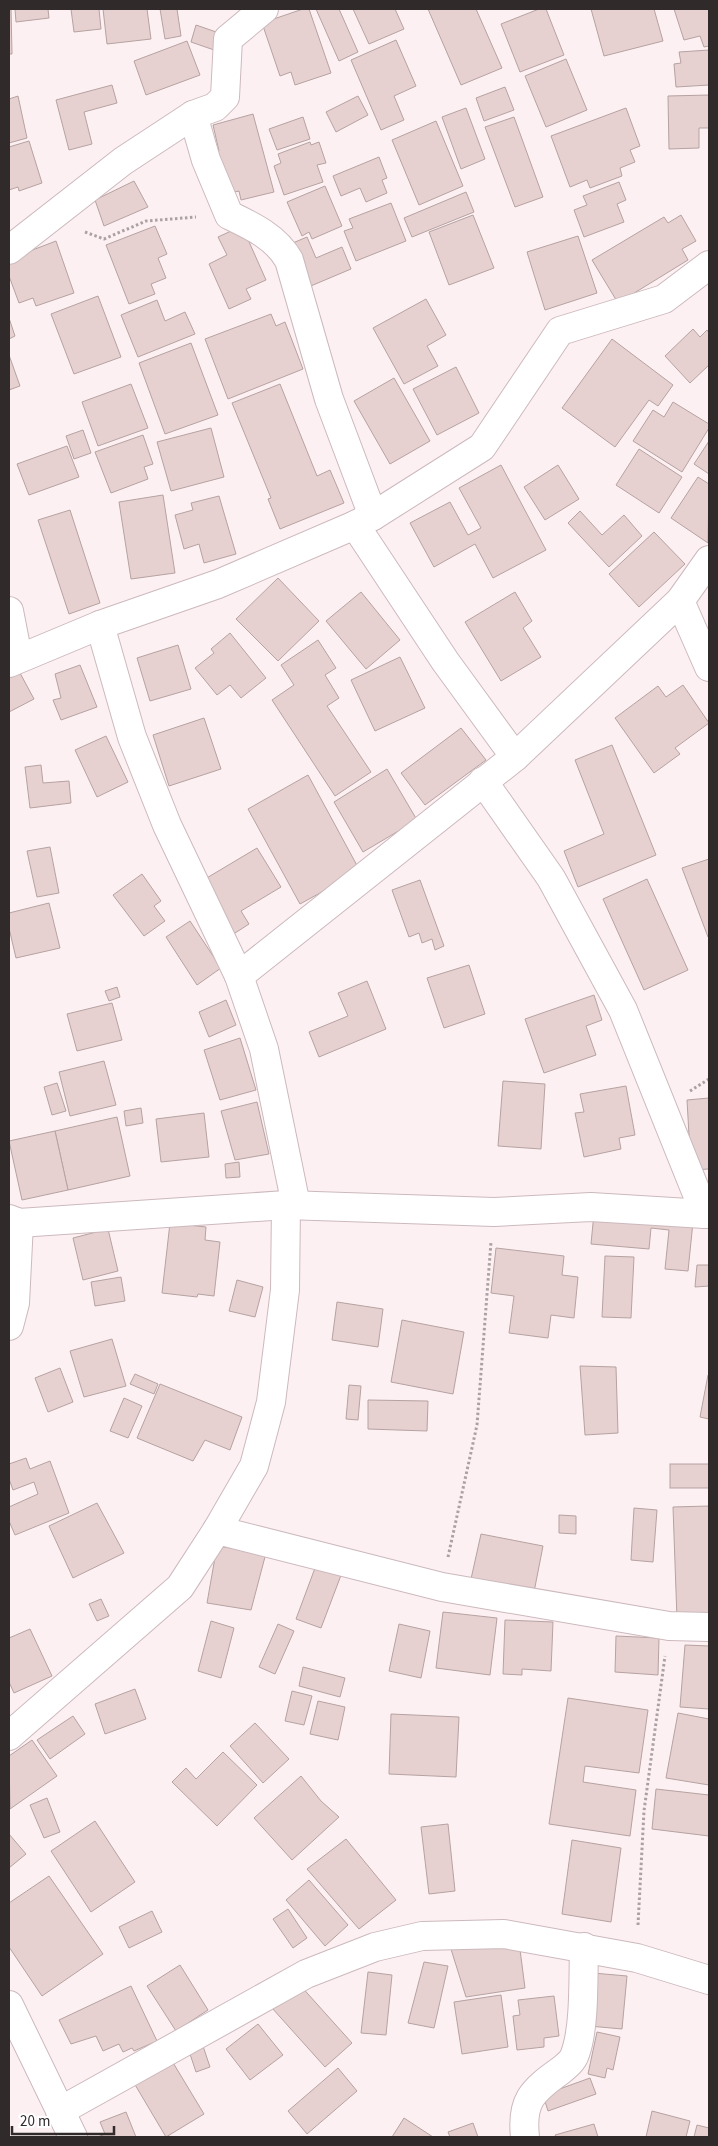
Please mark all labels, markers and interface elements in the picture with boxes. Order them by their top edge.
scale bar [12,2104,115,2136]
text: 20 m [20,2111,50,2132]

